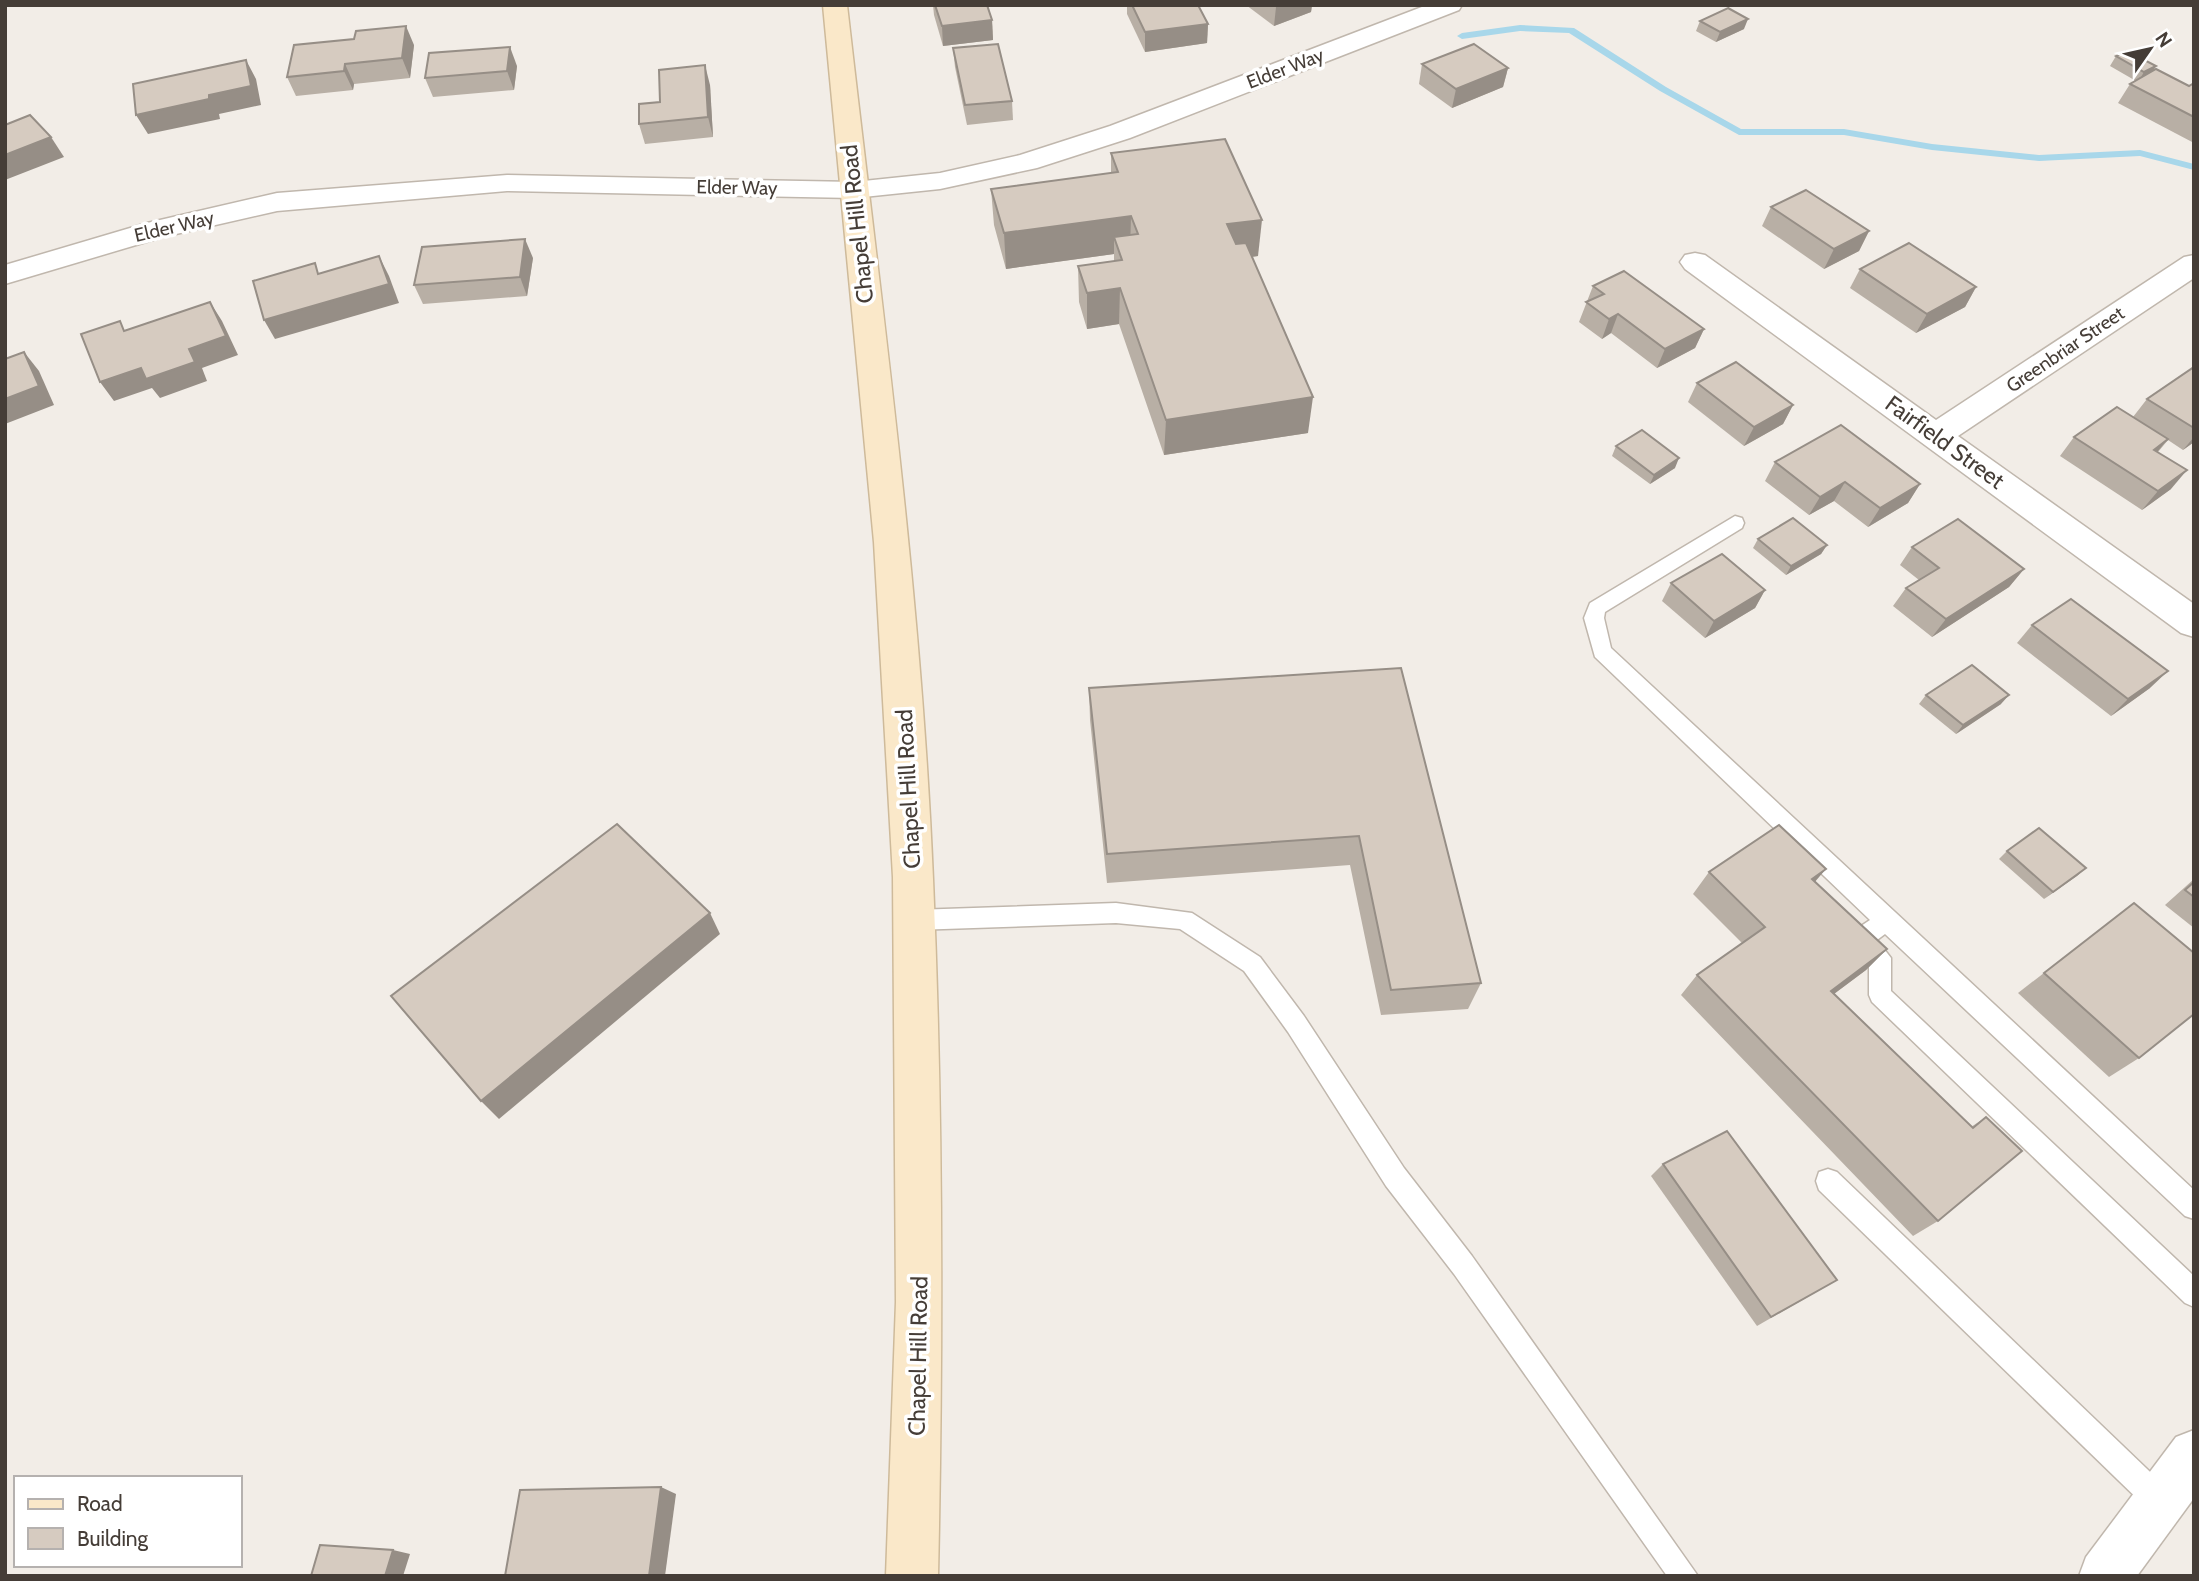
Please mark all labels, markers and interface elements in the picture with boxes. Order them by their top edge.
north arrow [2115,14,2185,84]
text: N [2150,28,2177,52]
street label: Elder Way [1243,43,1327,94]
street label: Chapel Hill Road [835,143,879,305]
street label: Elder Way [696,175,778,200]
street label: Elder Way [132,206,217,247]
street label: Greenbriar Street [2002,301,2129,397]
street label: Fairfield Street [1880,389,2010,495]
street label: Chapel Hill Road [890,709,926,869]
street label: Chapel Hill Road [903,1276,933,1436]
legend [14,1476,242,1567]
text: Road [77,1491,123,1516]
text: Building [77,1526,149,1551]

